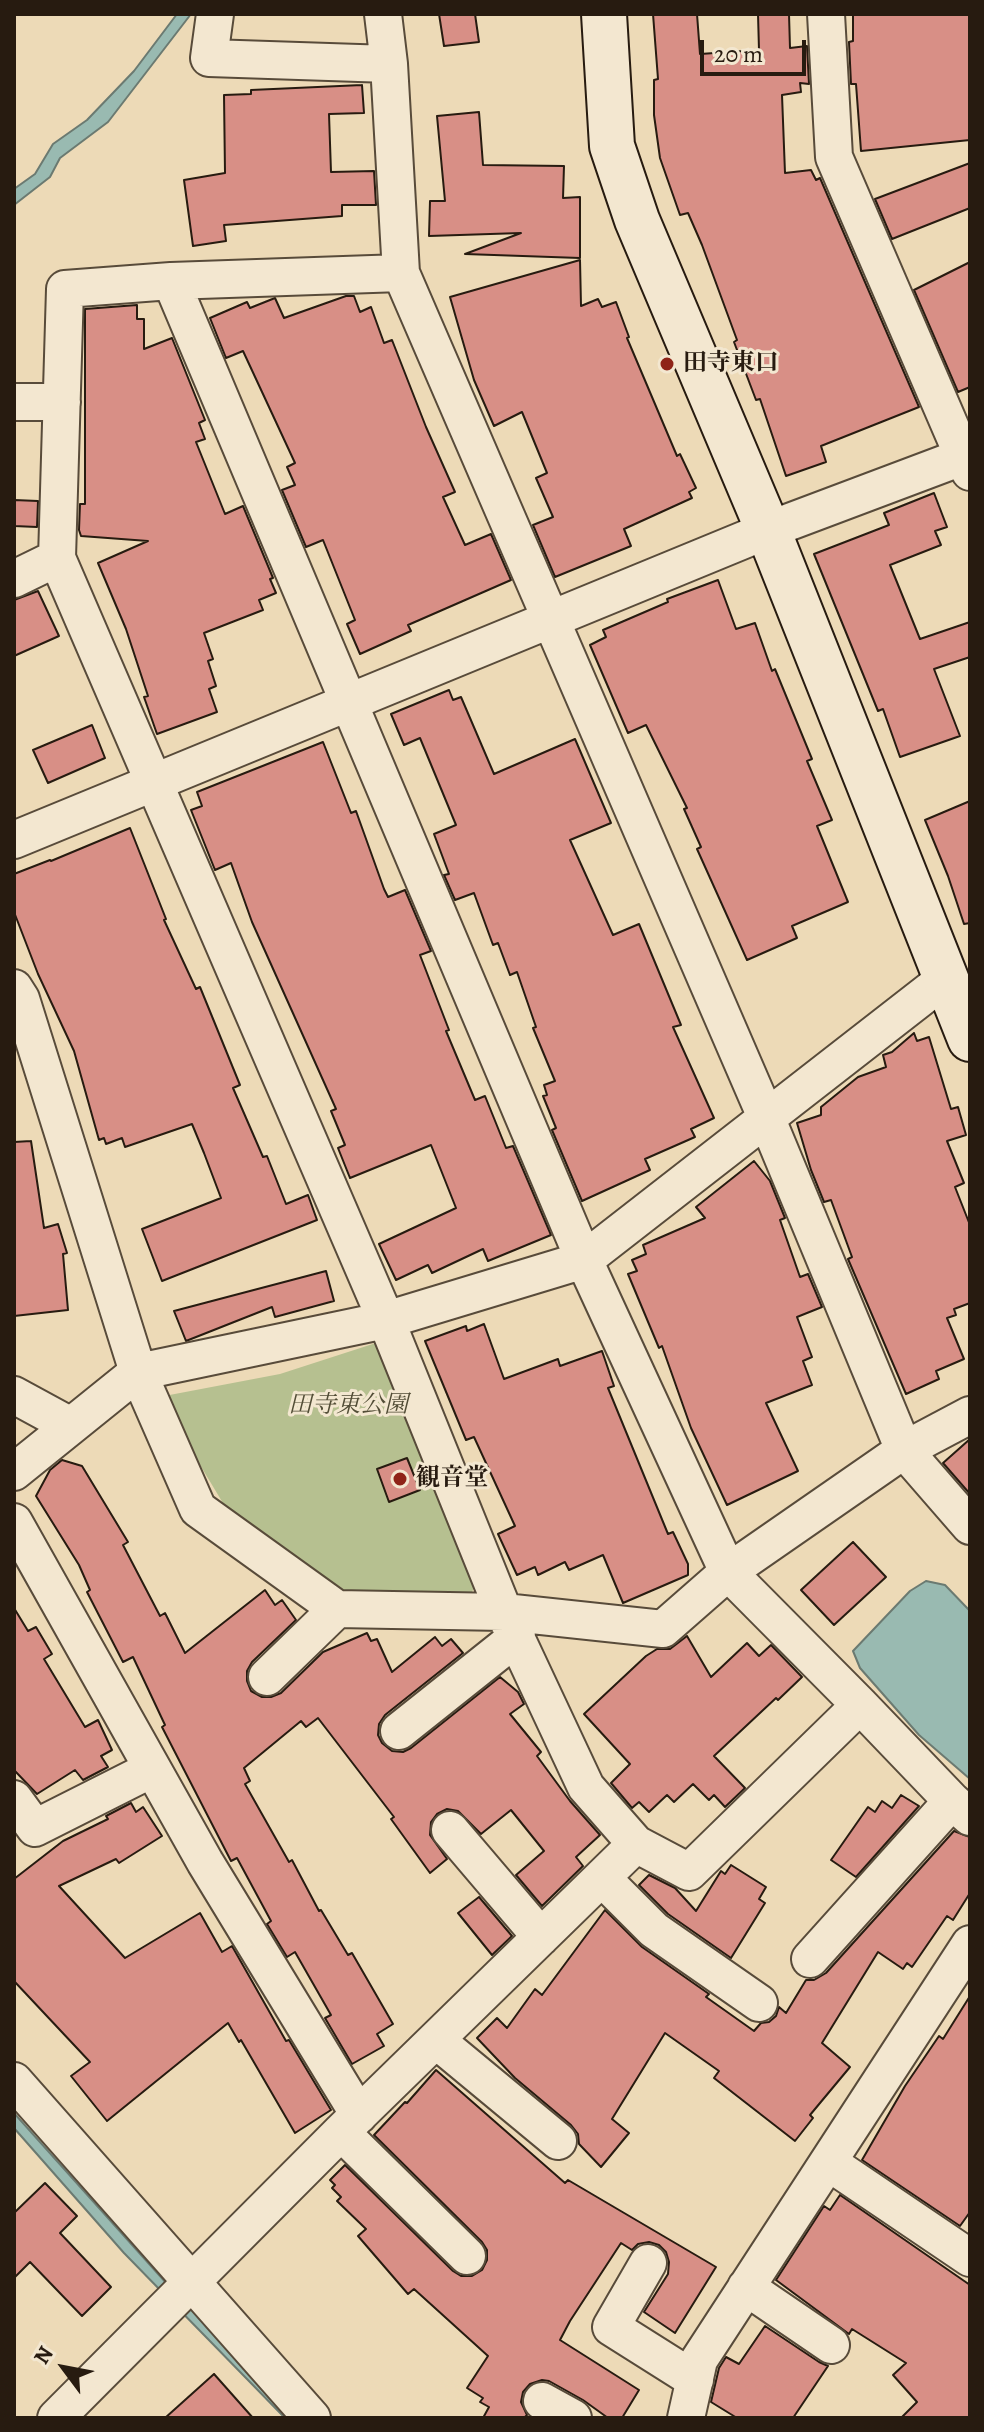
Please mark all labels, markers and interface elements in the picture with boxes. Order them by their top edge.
scale bar [704,24,810,74]
text: 20 m [714,38,763,70]
place label: 田寺東口 [683,350,779,378]
marker: 田寺東口 [658,355,676,373]
park label: 田寺東公園 [288,1392,408,1420]
place label: 観音堂 [416,1465,488,1493]
marker: 観音堂 [391,1470,409,1488]
north arrow [24,2328,104,2408]
text: N [27,2341,61,2370]

